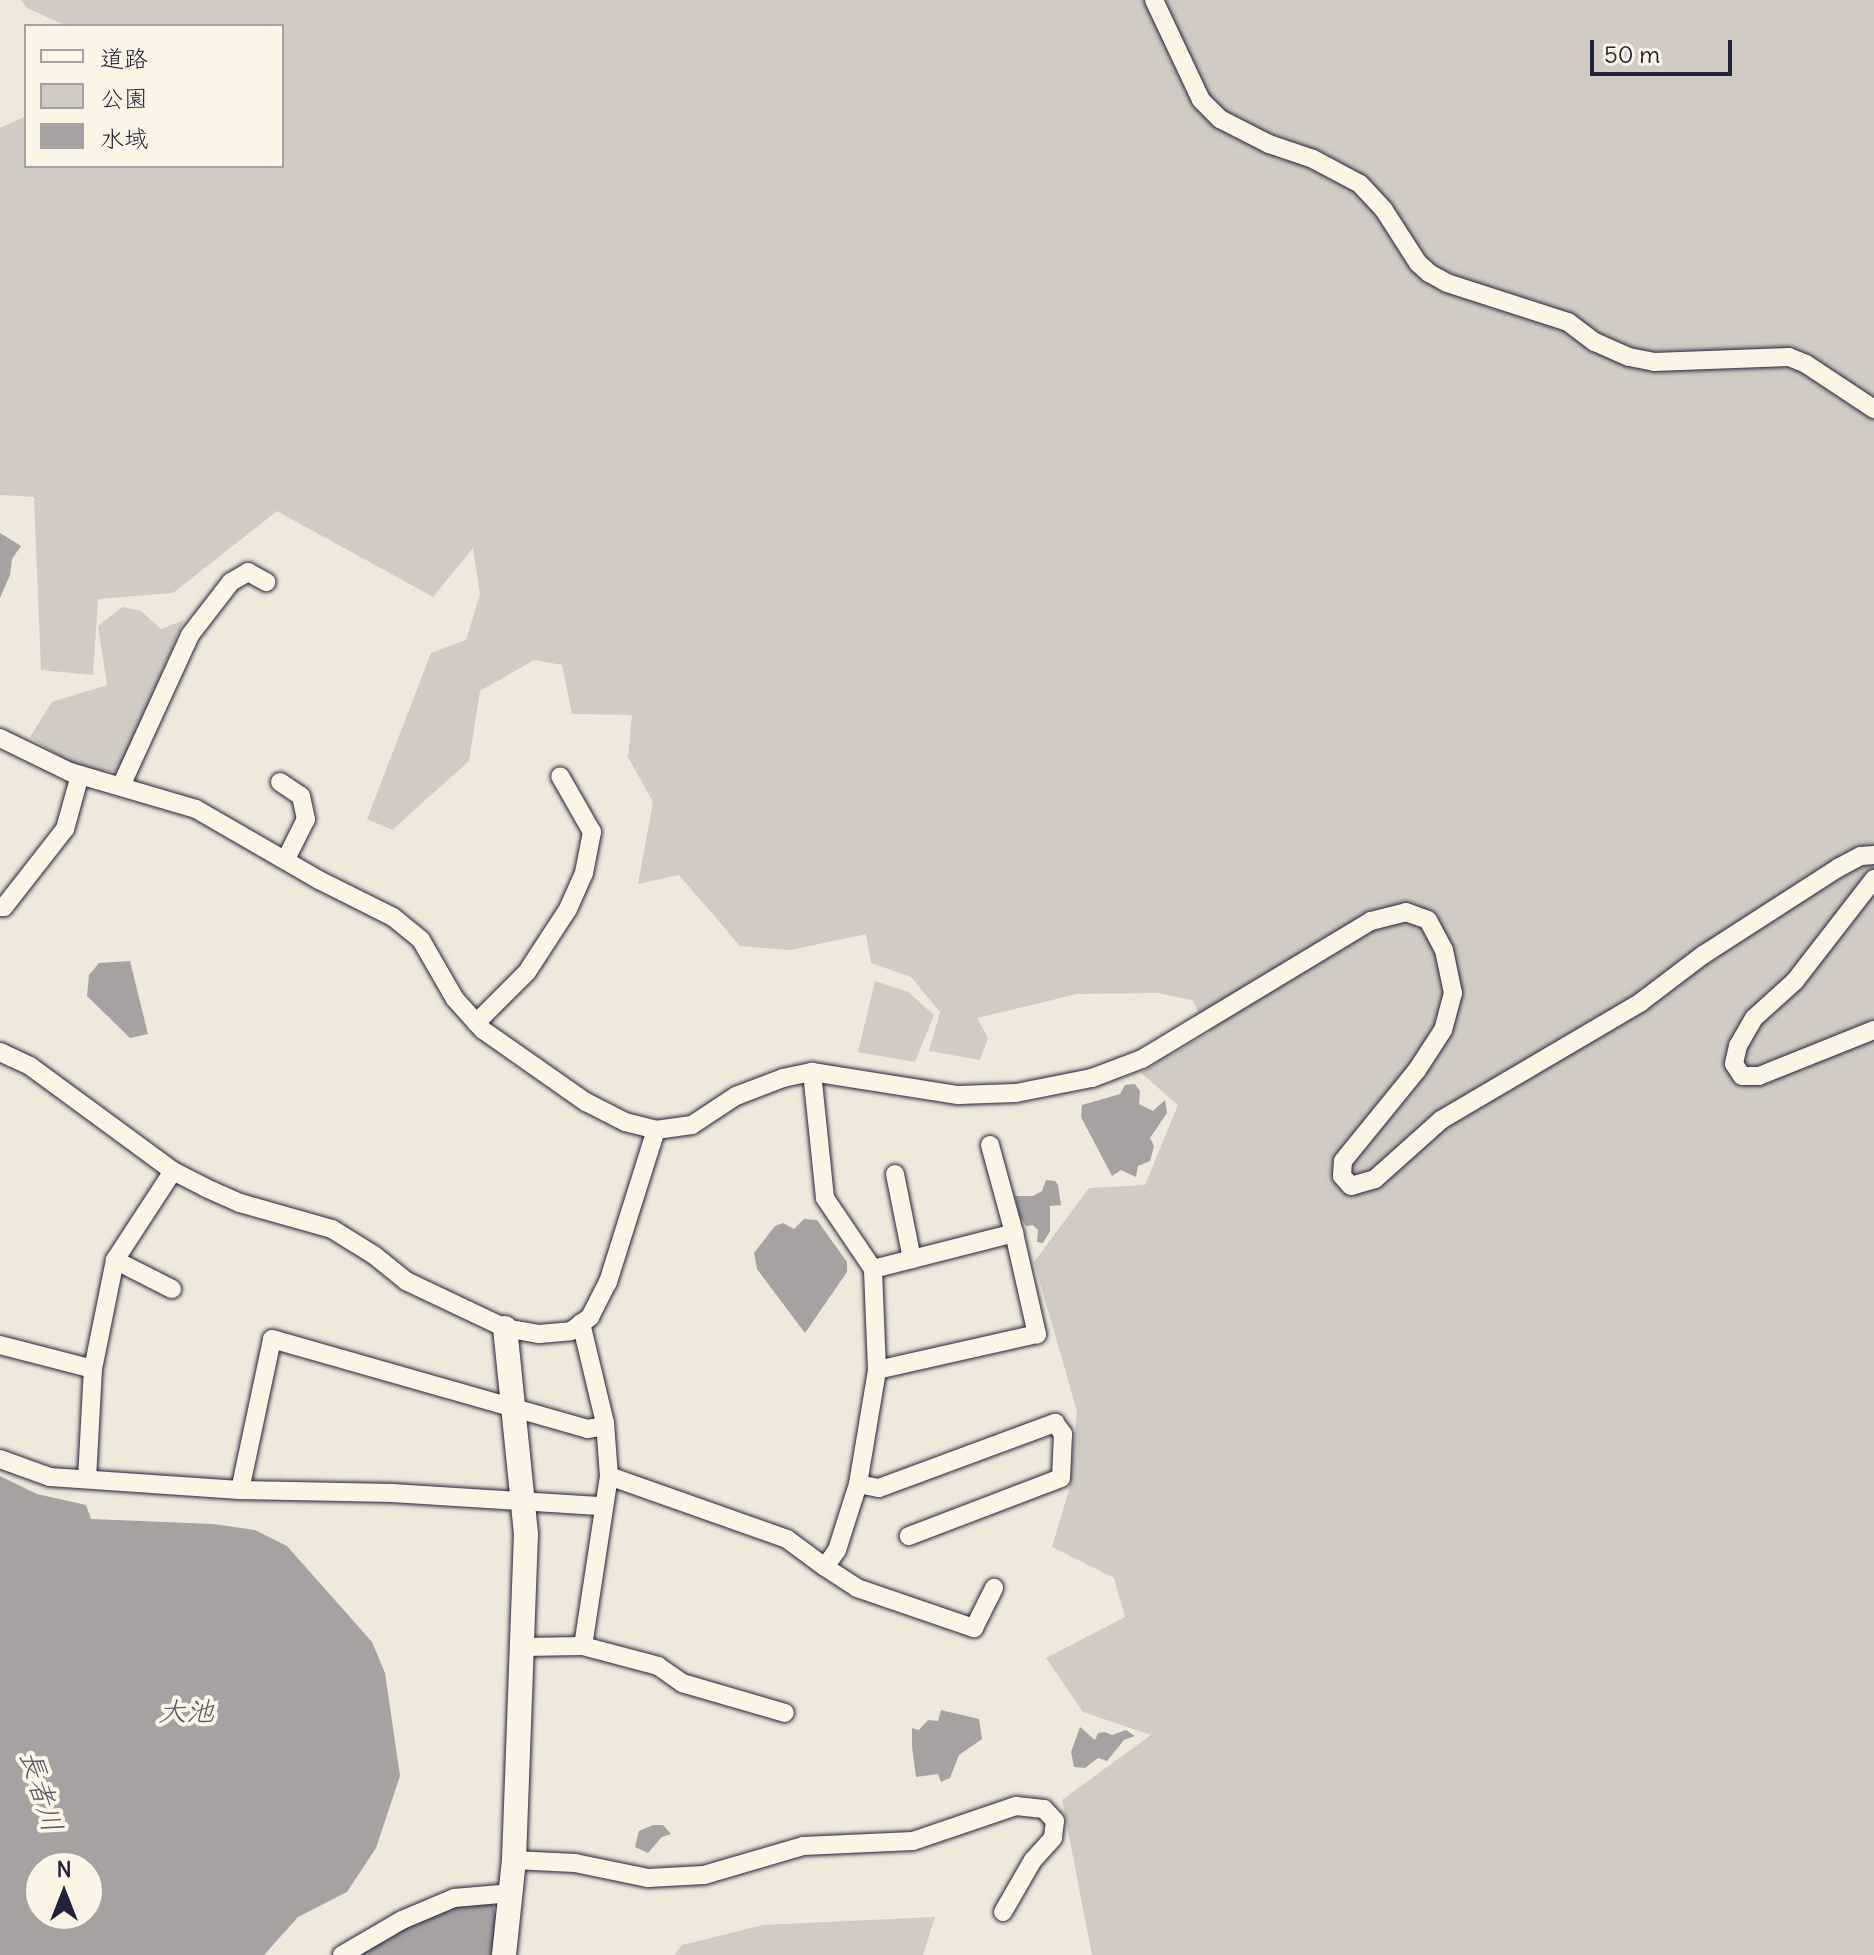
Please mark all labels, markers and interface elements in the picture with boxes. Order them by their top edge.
legend [24,24,284,168]
scale bar [1594,24,1736,74]
text: 50 m [1604,39,1660,69]
text: 道路 [100,43,148,73]
text: 公園 [100,83,148,113]
text: 水域 [100,123,148,153]
water label: 大池 [158,1694,214,1728]
water label: 長者川 [14,1746,70,1836]
north arrow [24,1851,104,1931]
text: N [56,1855,72,1883]

